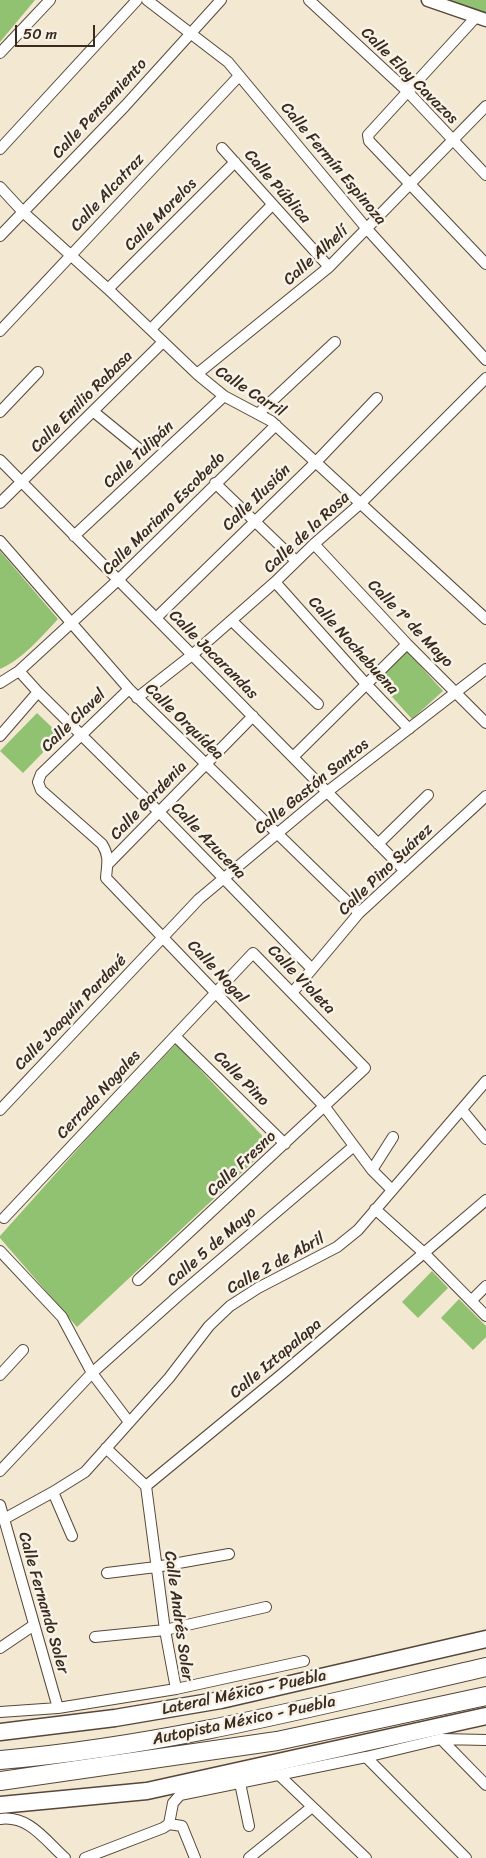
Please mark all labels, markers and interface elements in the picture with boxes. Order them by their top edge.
scale bar [18,15,98,47]
text: 50 m [23,21,57,47]
street label: Calle Eloy Cavazos [357,24,461,128]
street label: Calle Pensamiento [49,55,151,163]
street label: Calle Fermín Espinoza [276,99,390,229]
street label: Calle Pública [240,146,314,228]
street label: Calle Alcatraz [67,150,149,236]
street label: Calle Morelos [121,175,201,255]
street label: Calle Alhelí [280,222,352,290]
street label: Calle Emilio Rabasa [27,347,137,457]
street label: Calle Carril [211,362,289,422]
street label: Calle Tulipán [100,417,178,493]
street label: Calle Mariano Escobedo [99,449,229,579]
street label: Calle Ilusión [219,461,295,535]
street label: Calle de la Rosa [260,488,354,578]
street label: Calle 1º de Mayo [363,576,457,672]
street label: Calle Nochebuena [304,593,402,699]
street label: Calle Jacarandas [164,606,262,704]
street label: Calle Orquídea [141,680,227,764]
street label: Calle Clavel [38,686,110,756]
street label: Calle Gastón Santos [251,735,373,839]
street label: Calle Gardenia [107,758,191,844]
street label: Calle Azucena [167,799,249,883]
street label: Calle Pino Suárez [335,820,437,920]
street label: Calle Nogal [183,936,251,1008]
street label: Calle Violeta [263,941,339,1019]
street label: Calle Joaquín Pardavé [11,951,131,1075]
street label: Cerrada Nogales [53,1047,145,1143]
street label: Calle Pino [209,1047,273,1111]
street label: Calle Fresno [204,1127,280,1201]
street label: Calle 5 de Mayo [164,1203,260,1291]
street label: Calle 2 de Abril [224,1229,328,1299]
street label: Calle Iztapalapa [226,1315,326,1403]
street label: Calle Fernando Soler [14,1530,72,1676]
street label: Calle Andrés Soler [159,1550,197,1682]
street label: Lateral México - Puebla [160,1666,328,1720]
street label: Autopista México - Puebla [151,1692,337,1750]

